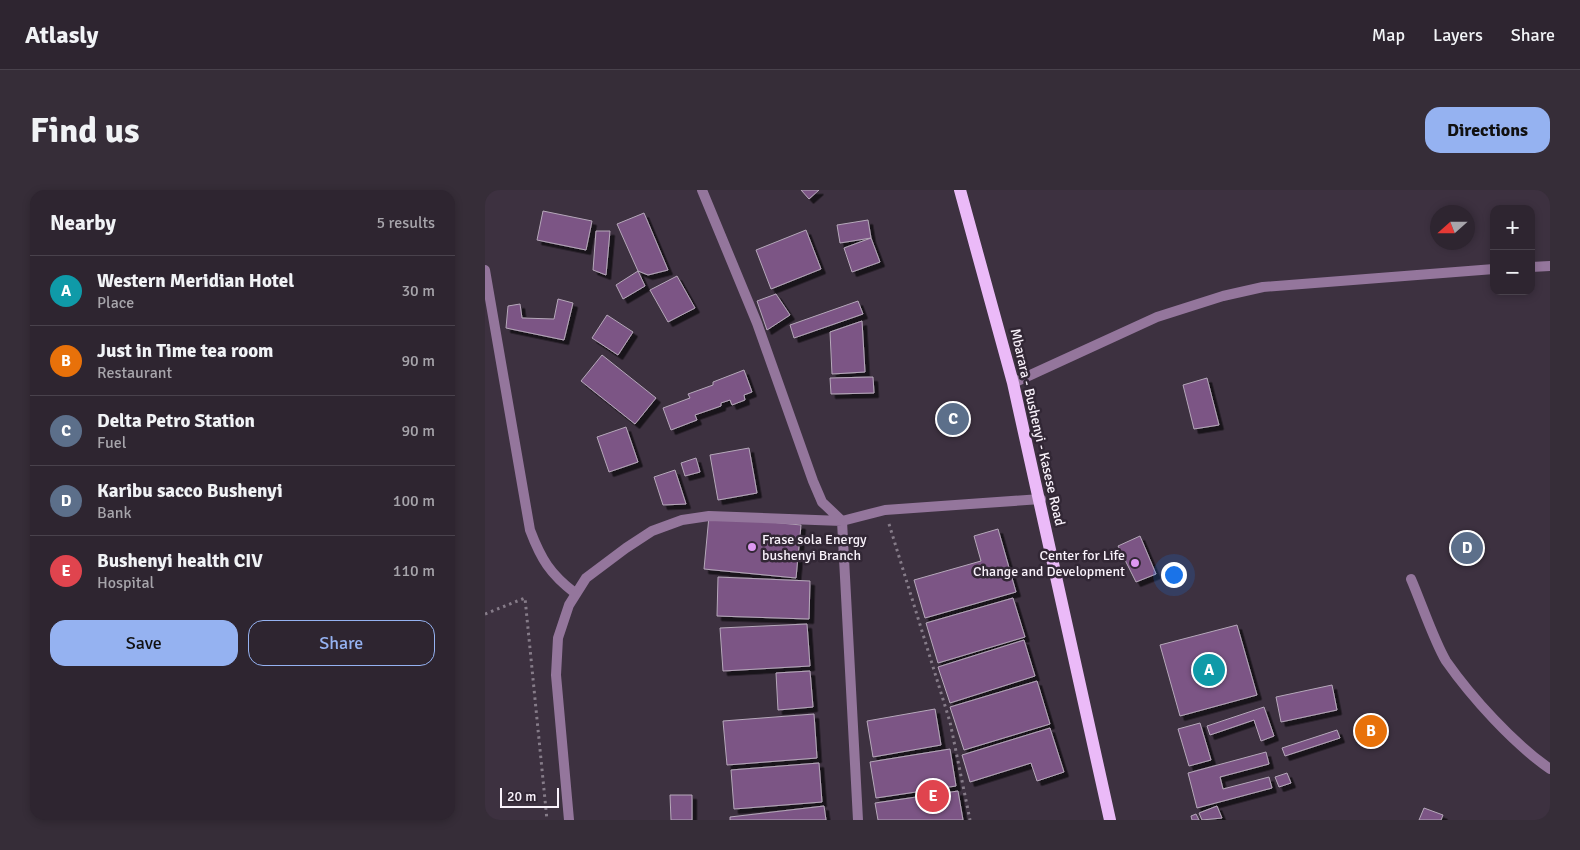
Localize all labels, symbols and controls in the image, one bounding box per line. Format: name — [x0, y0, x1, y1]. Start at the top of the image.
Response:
text: Atlasly — [25, 20, 98, 50]
text: Map — [1372, 24, 1405, 46]
text: Layers — [1433, 24, 1483, 46]
text: Share — [1511, 24, 1555, 46]
button: Directions — [1425, 107, 1550, 153]
text: Find us — [30, 109, 140, 152]
north arrow — [1430, 205, 1475, 250]
map controls — [1490, 205, 1535, 295]
button: + — [1490, 205, 1535, 250]
text: Nearby — [50, 210, 116, 236]
text: 5 results — [376, 213, 435, 233]
button: − — [1490, 250, 1535, 295]
text: Western Meridian Hotel — [97, 269, 294, 293]
text: A — [61, 281, 71, 301]
text: 30 m — [401, 281, 435, 301]
text: Place — [97, 293, 134, 313]
street label: Mbarara - Bushenyi - Kasese Road — [1007, 327, 1068, 527]
text: Just in Time tea room — [97, 339, 273, 363]
text: B — [61, 351, 71, 371]
text: 90 m — [401, 351, 435, 371]
text: Restaurant — [97, 363, 172, 383]
pin: C — [937, 400, 969, 438]
text: Delta Petro Station — [97, 409, 255, 433]
text: C — [61, 421, 71, 441]
text: 90 m — [401, 421, 435, 441]
text: Fuel — [97, 433, 126, 453]
text: Karibu sacco Bushenyi — [97, 479, 283, 503]
text: D — [61, 491, 71, 511]
text: 100 m — [393, 491, 435, 511]
text: Bank — [97, 503, 132, 523]
pin: D — [1451, 529, 1483, 567]
place label: Frase sola Energy bushenyi Branch — [762, 531, 867, 564]
marker: Frase sola Energy bushenyi Branch — [746, 541, 758, 553]
place label: Center for Life Change and Development — [973, 547, 1125, 580]
text: Bushenyi health CIV — [97, 549, 263, 573]
marker: Center for Life Change and Development — [1129, 557, 1141, 569]
text: E — [61, 561, 71, 581]
text: 110 m — [393, 561, 435, 581]
your location — [1161, 562, 1187, 588]
text: Hospital — [97, 573, 154, 593]
button: Save — [50, 620, 238, 666]
button: Share — [248, 620, 435, 666]
pin: A — [1193, 651, 1225, 689]
pin: B — [1355, 712, 1387, 750]
pin: E — [917, 777, 949, 815]
scale bar — [500, 785, 559, 808]
text: 20 m — [507, 788, 536, 805]

